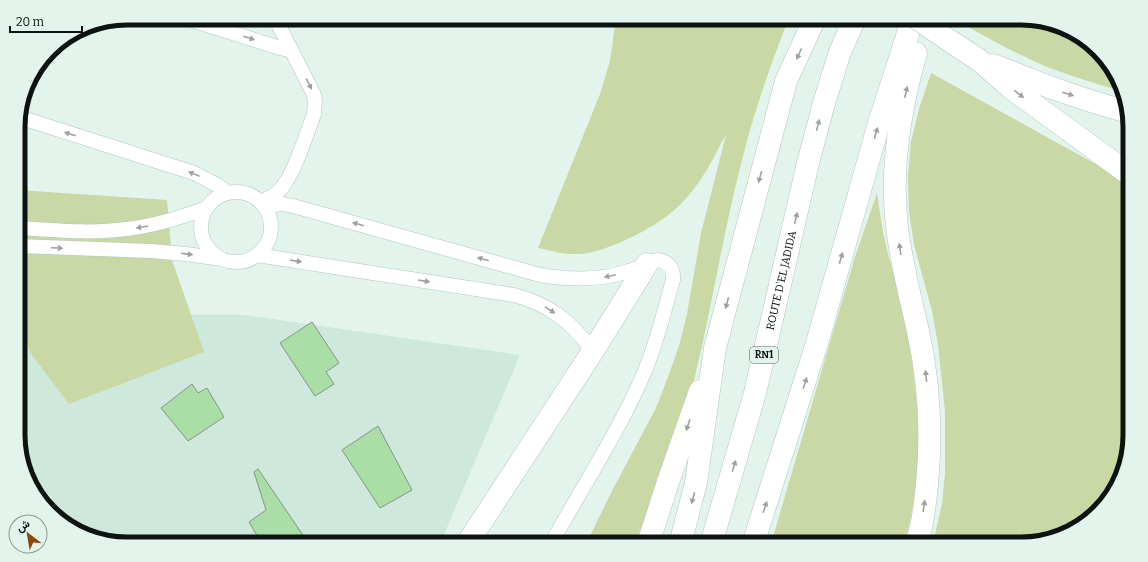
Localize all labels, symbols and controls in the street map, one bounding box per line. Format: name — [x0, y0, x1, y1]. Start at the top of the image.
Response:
scale bar — [10, 8, 82, 34]
text: 20 m — [16, 15, 45, 29]
one-way arrow — [243, 35, 255, 41]
one-way arrow — [796, 48, 802, 59]
one-way arrow — [306, 79, 312, 90]
one-way arrow — [904, 86, 910, 98]
one-way arrow — [1014, 90, 1025, 98]
one-way arrow — [1062, 91, 1074, 97]
one-way arrow — [815, 119, 821, 131]
one-way arrow — [873, 127, 879, 139]
one-way arrow — [64, 130, 76, 136]
one-way arrow — [188, 171, 199, 177]
one-way arrow — [757, 171, 763, 184]
one-way arrow — [793, 212, 799, 224]
one-way arrow — [352, 221, 364, 227]
one-way arrow — [136, 224, 148, 230]
street label: ROUTE D'EL JADIDA — [763, 229, 799, 331]
one-way arrow — [897, 243, 903, 255]
one-way arrow — [51, 244, 63, 251]
one-way arrow — [181, 251, 193, 258]
one-way arrow — [838, 252, 844, 264]
one-way arrow — [477, 256, 489, 262]
one-way arrow — [290, 258, 302, 264]
one-way arrow — [604, 273, 616, 279]
one-way arrow — [418, 278, 430, 284]
one-way arrow — [724, 297, 730, 309]
one-way arrow — [544, 306, 556, 313]
road number: RN1 — [750, 347, 778, 363]
one-way arrow — [922, 370, 929, 382]
one-way arrow — [802, 377, 808, 389]
one-way arrow — [684, 419, 690, 431]
one-way arrow — [731, 460, 737, 472]
one-way arrow — [689, 491, 695, 504]
one-way arrow — [762, 500, 768, 512]
one-way arrow — [921, 500, 927, 512]
north arrow — [8, 514, 48, 554]
text: ش — [14, 517, 32, 535]

